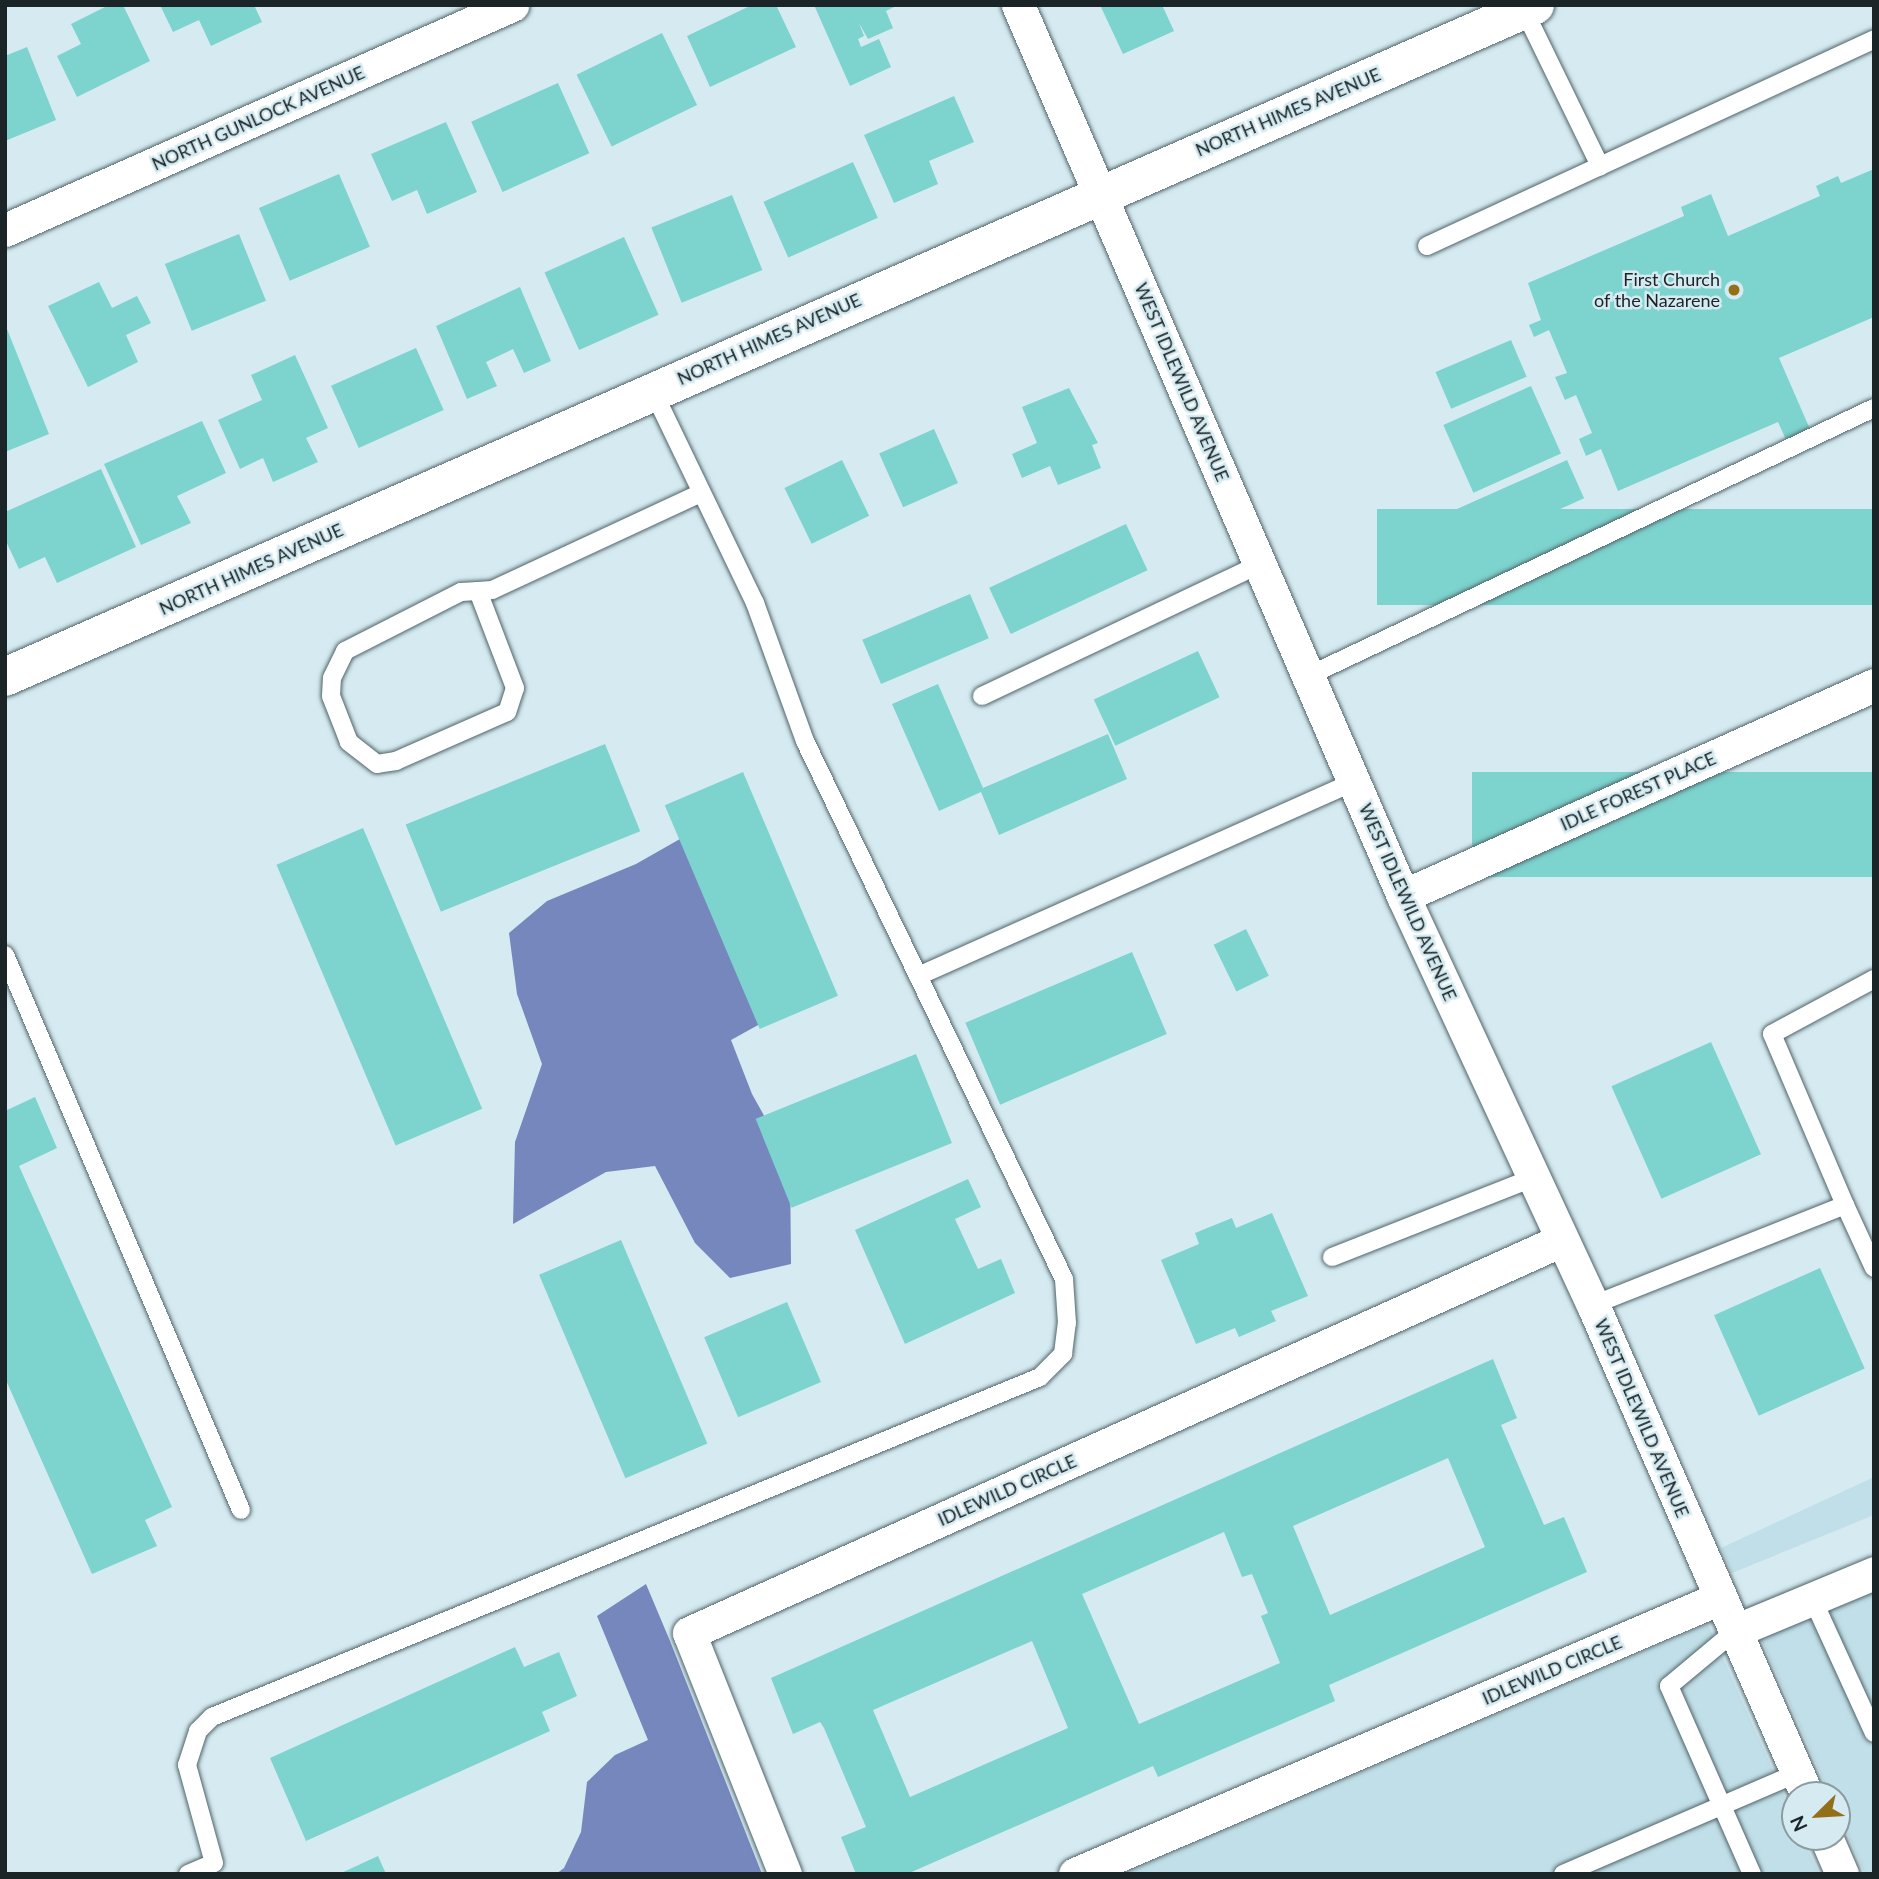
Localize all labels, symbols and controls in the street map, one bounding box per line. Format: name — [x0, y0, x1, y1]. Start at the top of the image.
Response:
street label: NORTH GUNLOCK AVENUE — [148, 61, 368, 175]
street label: NORTH HIMES AVENUE — [1192, 63, 1384, 161]
place label: First Church of the Nazarene — [1594, 269, 1720, 312]
street label: WEST IDLEWILD AVENUE — [1130, 279, 1234, 485]
marker: First Church of the Nazarene — [1726, 282, 1742, 298]
street label: NORTH HIMES AVENUE — [674, 289, 864, 389]
street label: NORTH HIMES AVENUE — [156, 519, 346, 619]
street label: IDLE FOREST PLACE — [1557, 747, 1719, 835]
street label: WEST IDLEWILD AVENUE — [1354, 799, 1462, 1005]
street label: WEST IDLEWILD AVENUE — [1590, 1315, 1694, 1521]
street label: IDLEWILD CIRCLE — [934, 1450, 1080, 1530]
street label: IDLEWILD CIRCLE — [1479, 1631, 1625, 1709]
north arrow — [1781, 1781, 1851, 1851]
text: N — [1785, 1813, 1812, 1835]

